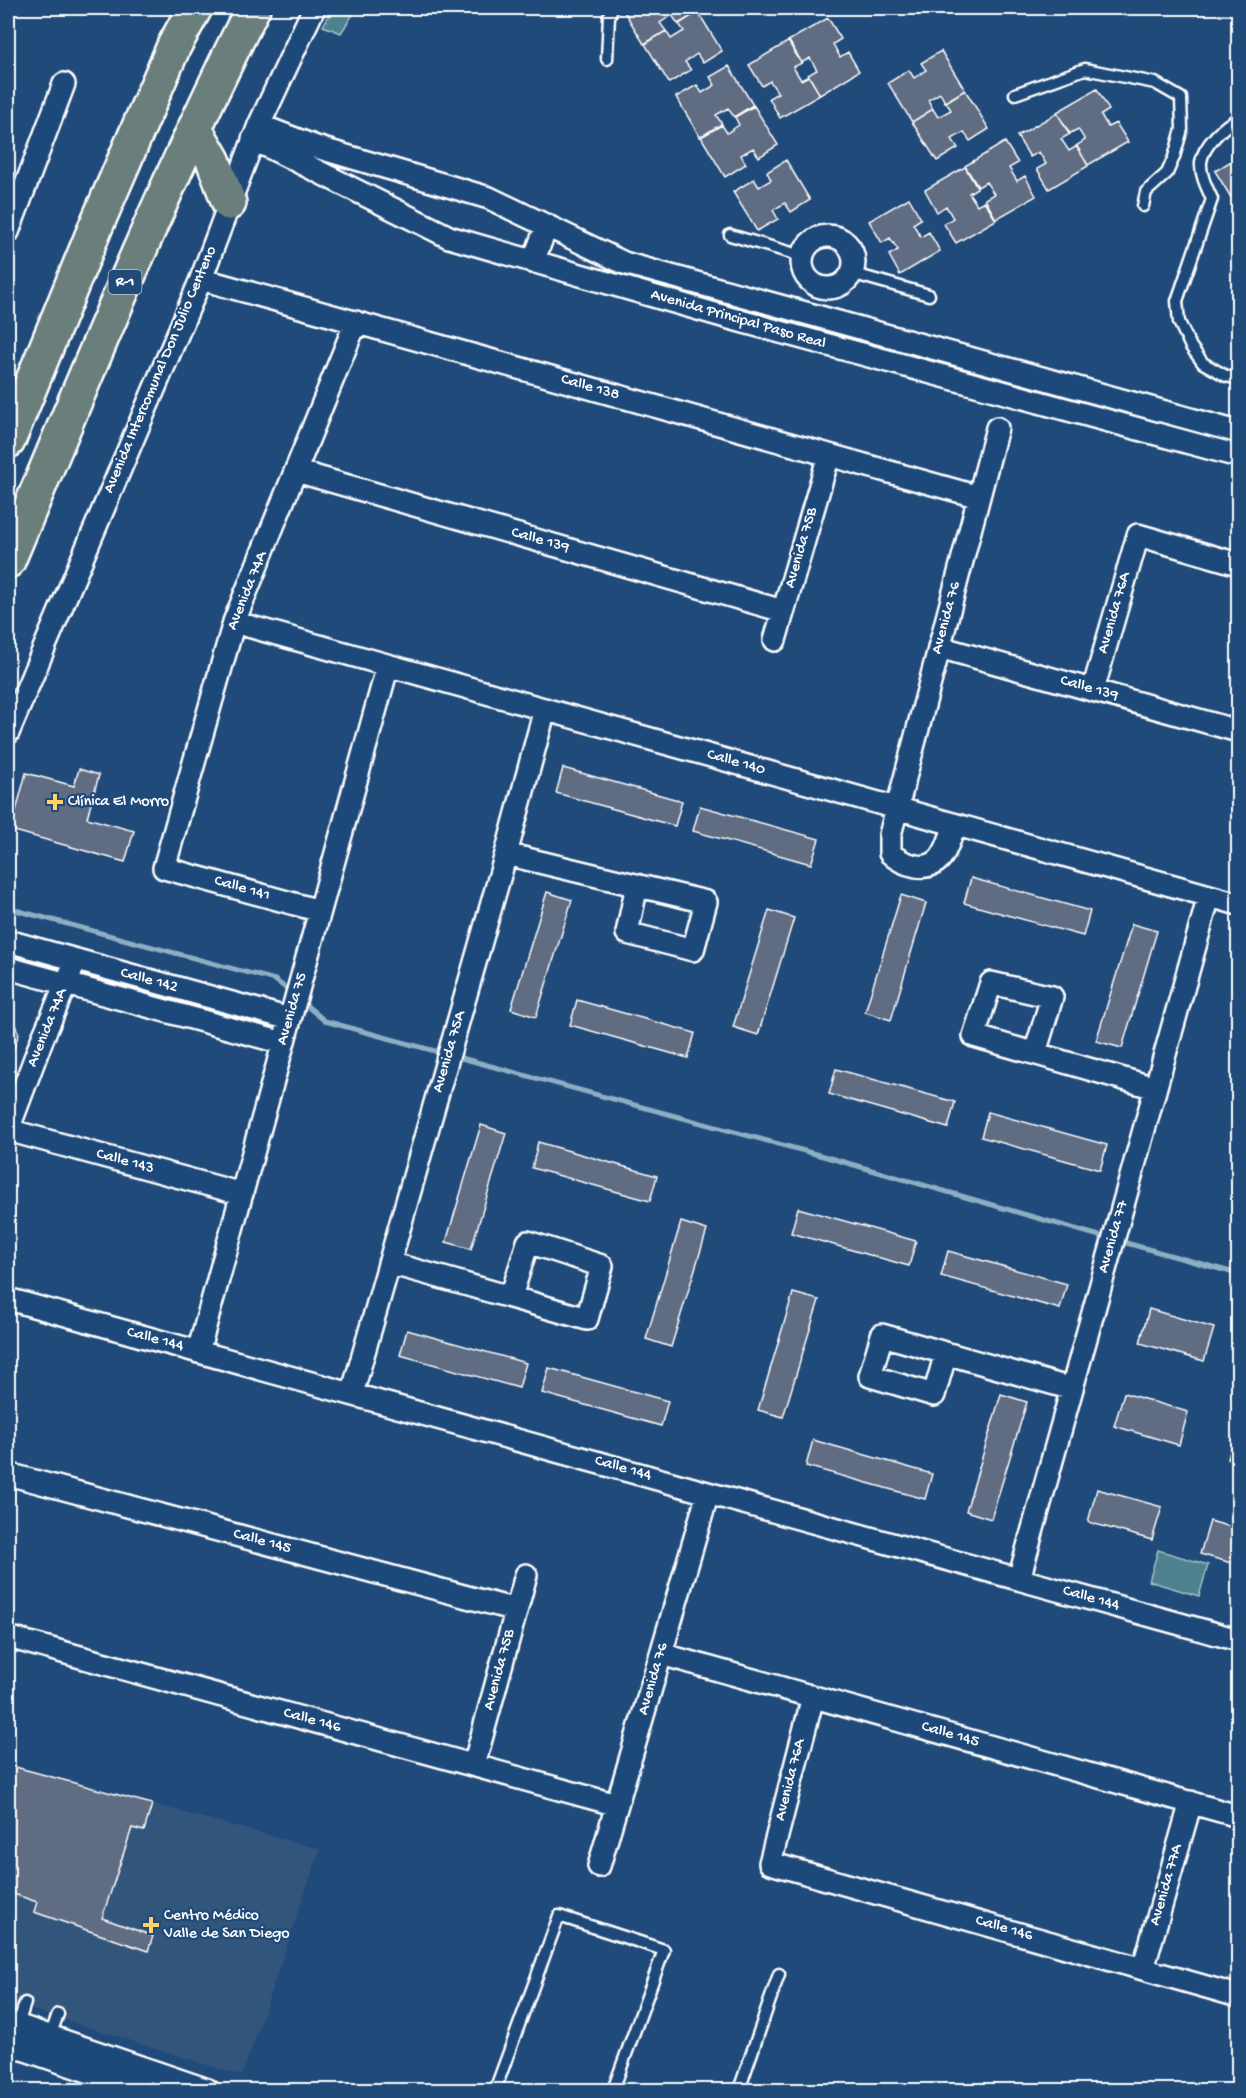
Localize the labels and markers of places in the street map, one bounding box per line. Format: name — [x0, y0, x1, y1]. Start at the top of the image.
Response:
marker: Clínica El Morro — [46, 793, 64, 811]
place label: Clínica El Morro — [68, 793, 169, 812]
place label: Centro Médico Valle de San Diego — [163, 1907, 290, 1944]
marker: Centro Médico Valle de San Diego — [142, 1916, 160, 1934]

